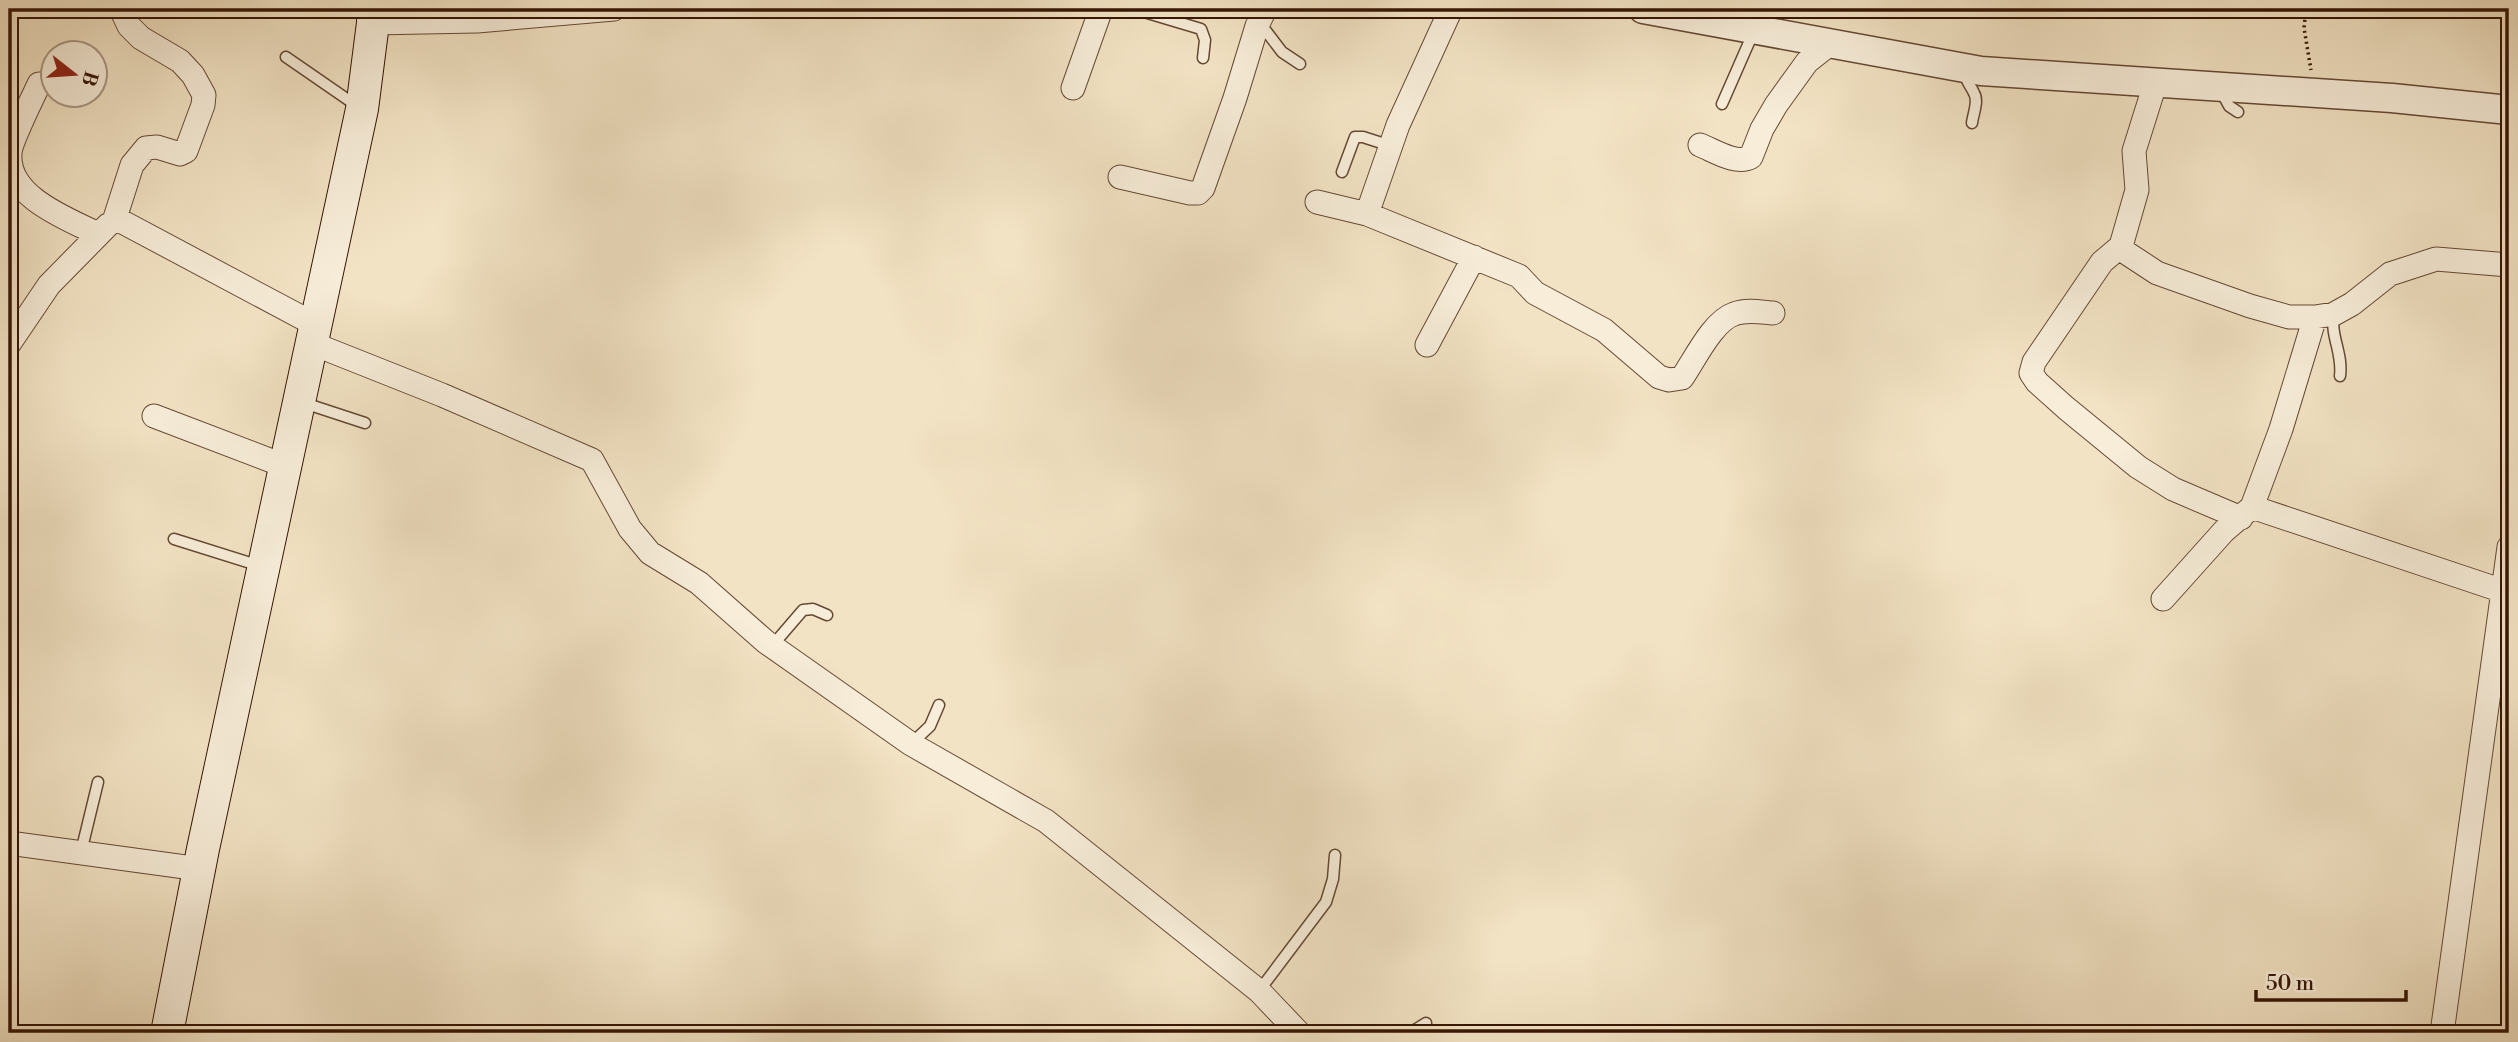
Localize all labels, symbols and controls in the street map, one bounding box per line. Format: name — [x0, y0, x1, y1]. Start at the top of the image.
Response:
north arrow — [38, 38, 108, 108]
text: B — [76, 68, 103, 89]
scale bar — [2256, 958, 2406, 1002]
text: 50 m — [2266, 971, 2314, 997]

